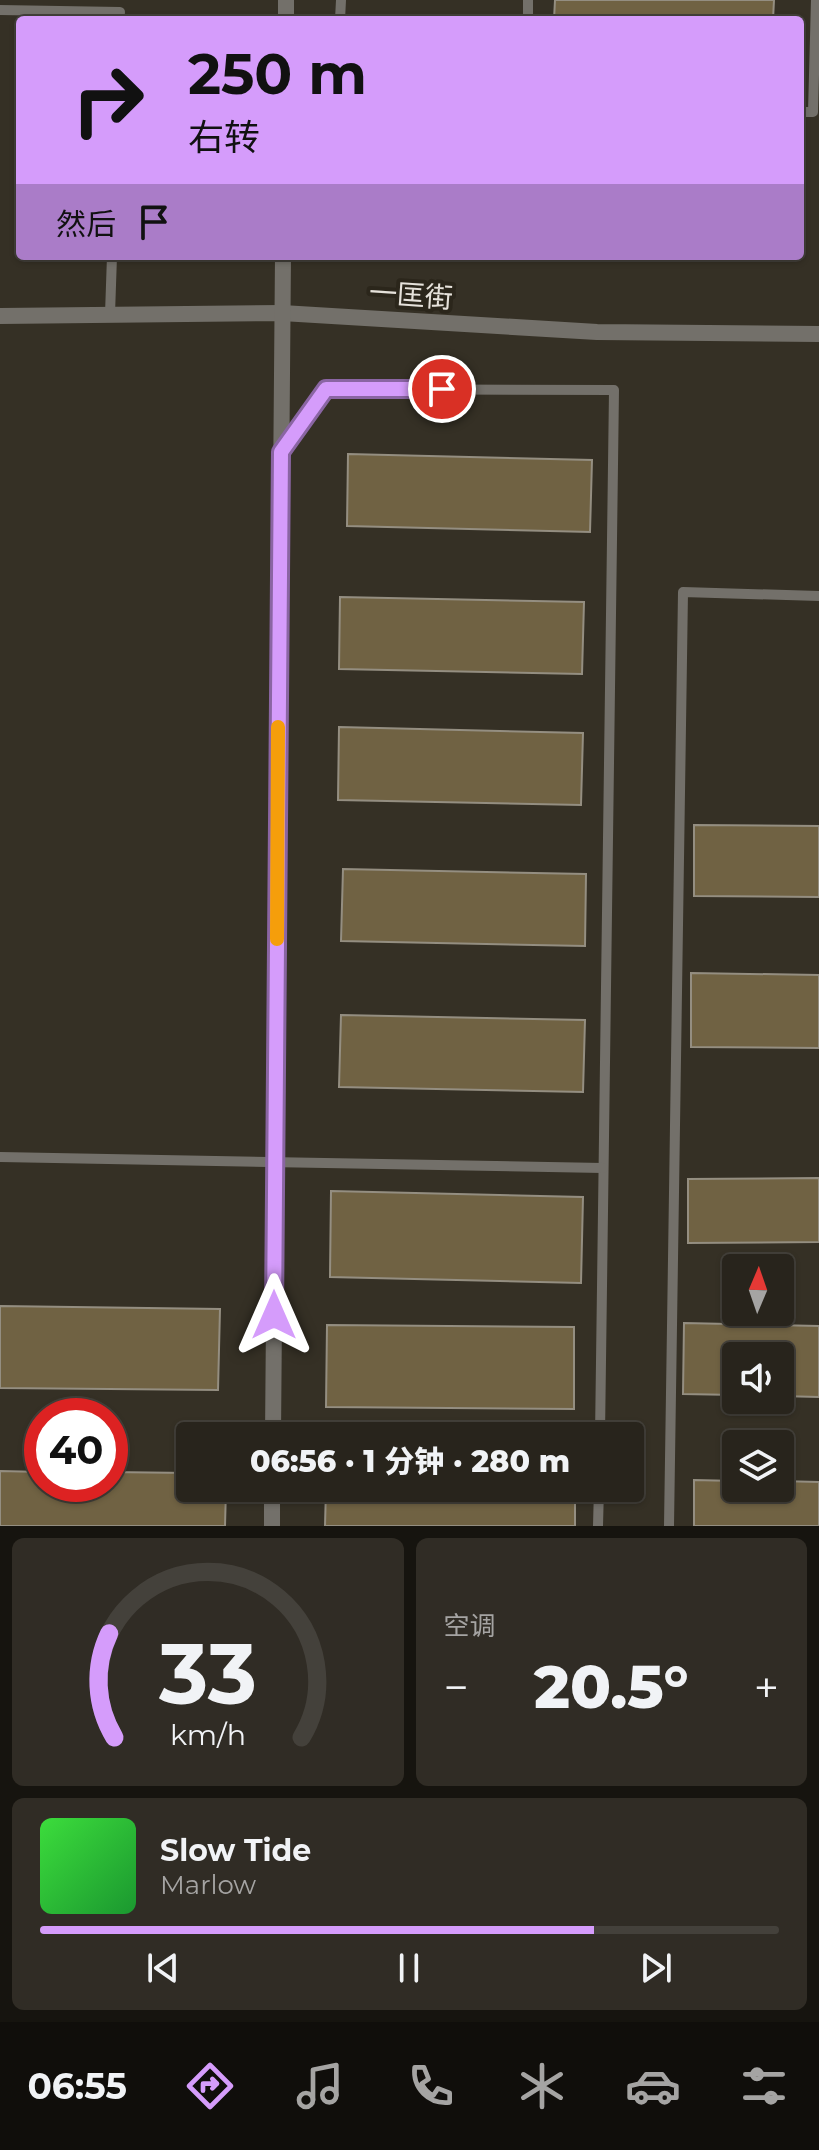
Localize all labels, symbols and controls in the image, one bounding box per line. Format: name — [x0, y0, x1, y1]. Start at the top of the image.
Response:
text: 250 m — [188, 40, 367, 108]
icon: right — [56, 48, 160, 152]
text: 右转 — [188, 115, 260, 159]
icon: arrive — [132, 200, 176, 244]
text: 然后 — [56, 206, 116, 243]
street label: 一匡街 — [368, 275, 454, 315]
pin — [408, 355, 476, 423]
icon: arrive — [420, 367, 464, 411]
north arrow — [722, 1254, 794, 1326]
map controls — [722, 1254, 794, 1502]
position arrow — [232, 1273, 316, 1357]
button: sound — [722, 1342, 794, 1414]
speed limit sign: 40 — [24, 1398, 128, 1502]
button: layers — [722, 1430, 794, 1502]
text: 06:56 · 1 分钟 · 280 m — [250, 1443, 570, 1480]
text: 空调 — [444, 1610, 496, 1642]
text: 33 — [158, 1623, 257, 1725]
text: 20.5° — [534, 1650, 688, 1723]
text: − — [444, 1660, 469, 1714]
text: + — [754, 1660, 779, 1714]
text: km/h — [170, 1717, 246, 1752]
text: Slow Tide — [160, 1832, 311, 1869]
text: Marlow — [160, 1869, 256, 1901]
icon: previous — [141, 1946, 185, 1990]
icon: pause — [387, 1946, 431, 1990]
icon: next — [634, 1946, 678, 1990]
icon: directions — [182, 2058, 238, 2114]
icon: music — [292, 2058, 348, 2114]
icon: phone — [403, 2058, 459, 2114]
icon: climate — [514, 2058, 570, 2114]
icon: car — [625, 2058, 681, 2114]
icon: filters — [736, 2058, 792, 2114]
text: 06:55 — [27, 2064, 127, 2108]

